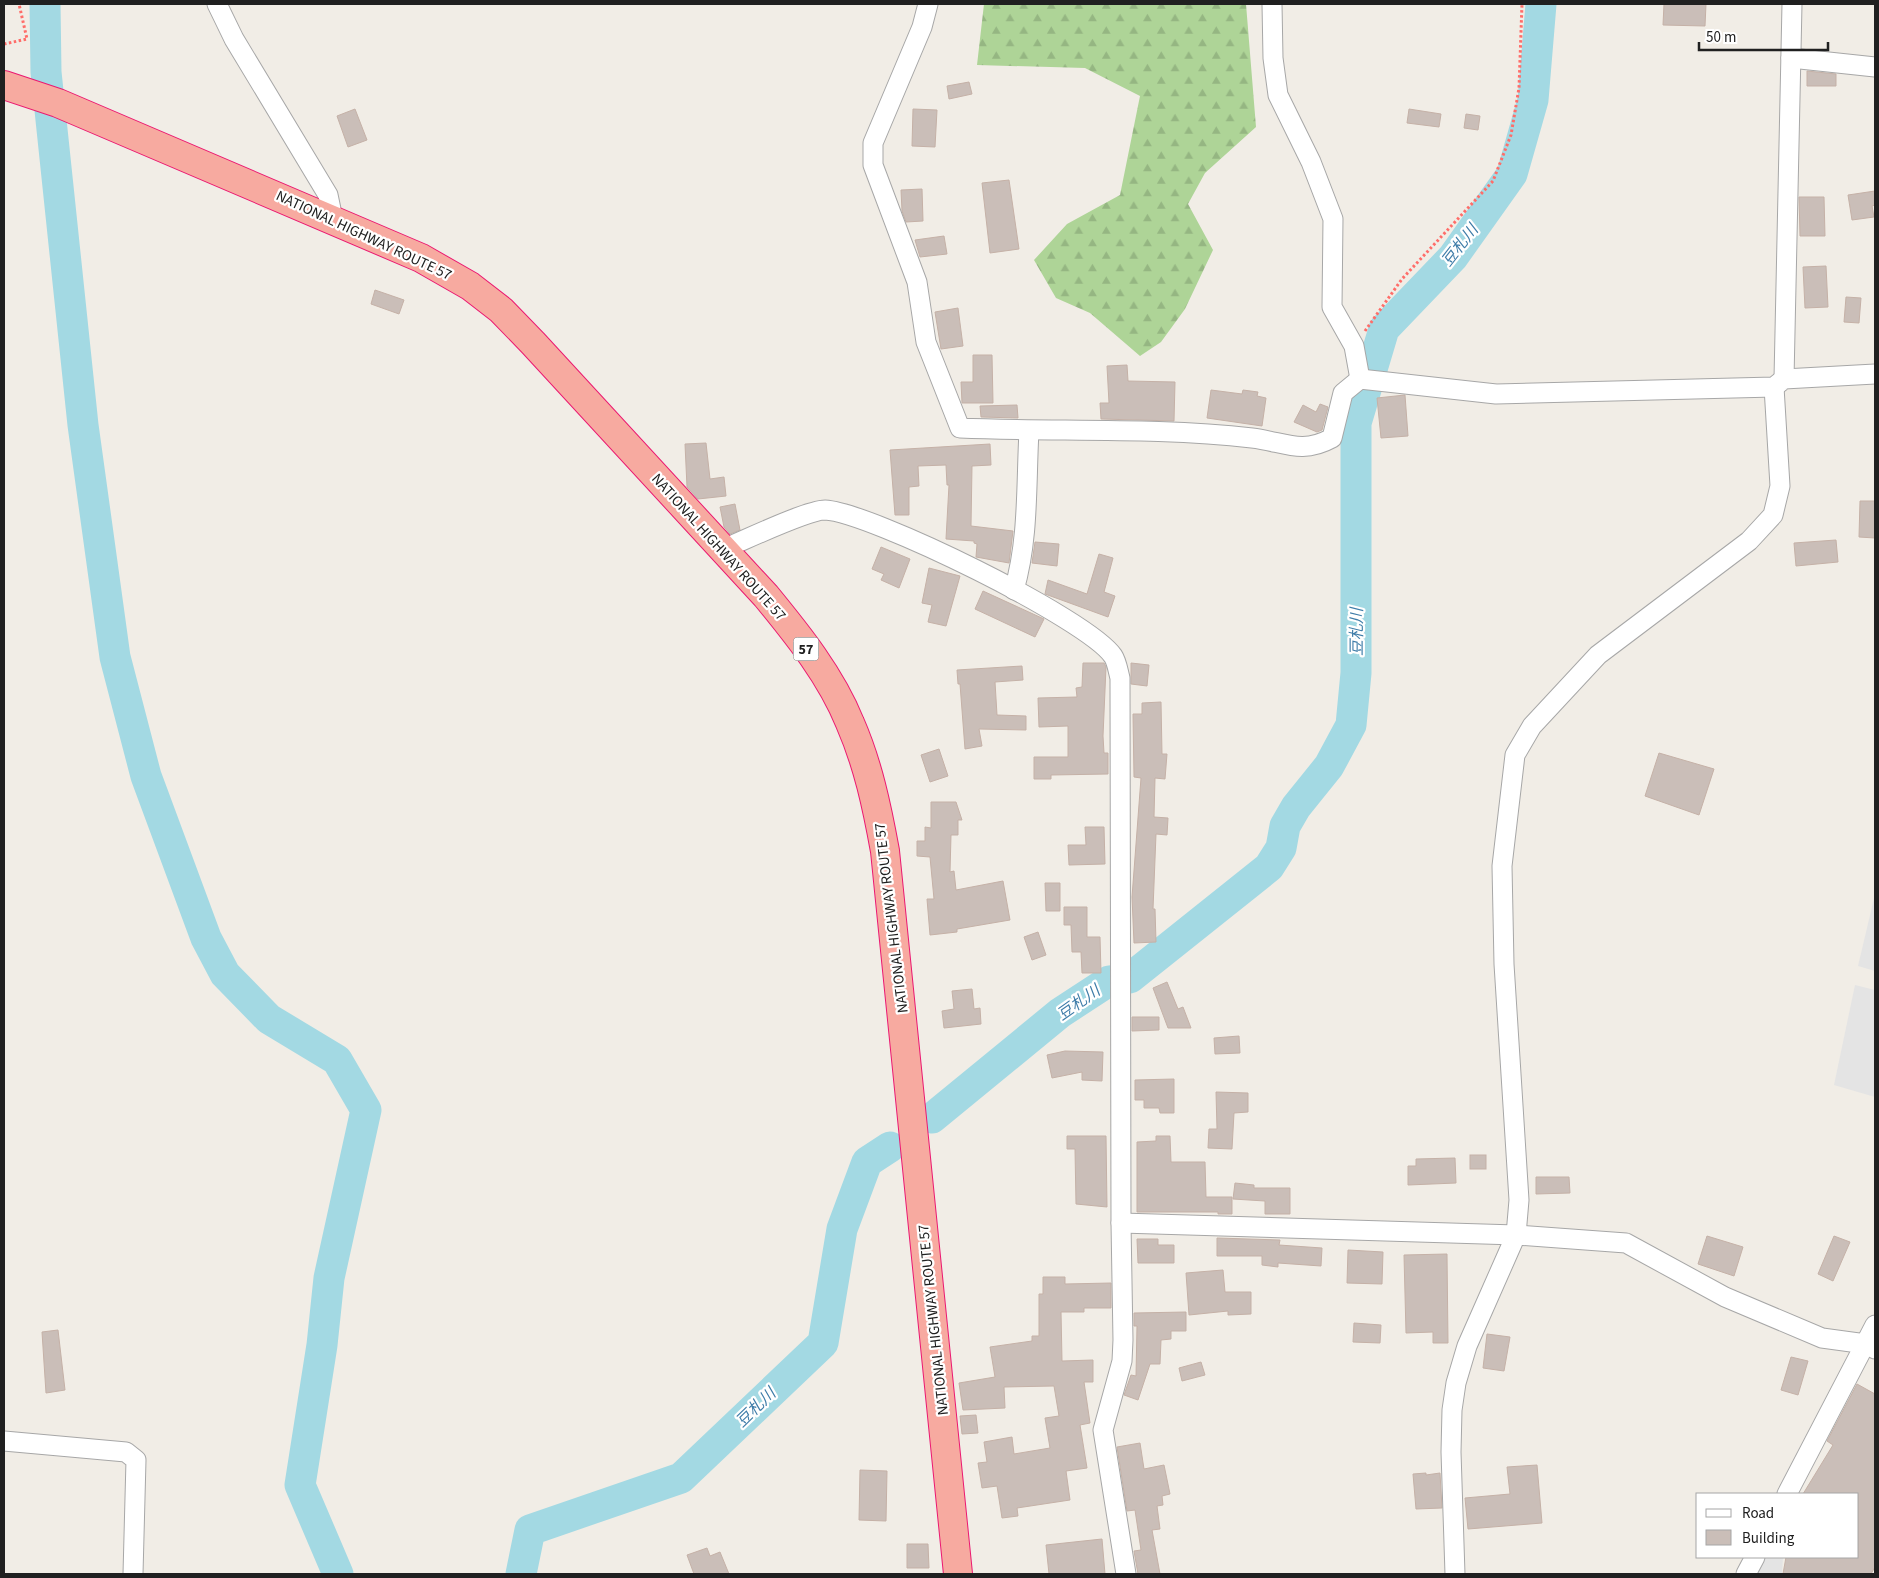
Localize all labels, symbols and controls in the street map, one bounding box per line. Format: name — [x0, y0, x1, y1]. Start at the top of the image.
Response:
scale bar — [1699, 20, 1828, 52]
text: 50 m — [1706, 27, 1736, 48]
street label: NATIONAL HIGHWAY ROUTE 57 — [272, 185, 455, 285]
water label: 豆札川 — [1436, 218, 1484, 271]
street label: NATIONAL HIGHWAY ROUTE 57 — [647, 469, 791, 626]
water label: 豆札川 — [1346, 606, 1368, 656]
road number: 57 — [794, 638, 818, 661]
street label: NATIONAL HIGHWAY ROUTE 57 — [869, 821, 914, 1014]
water label: 豆札川 — [1053, 979, 1106, 1026]
street label: NATIONAL HIGHWAY ROUTE 57 — [913, 1223, 954, 1416]
water label: 豆札川 — [731, 1382, 782, 1432]
legend — [1696, 1493, 1859, 1558]
text: Road — [1742, 1503, 1774, 1524]
text: Building — [1742, 1528, 1795, 1549]

